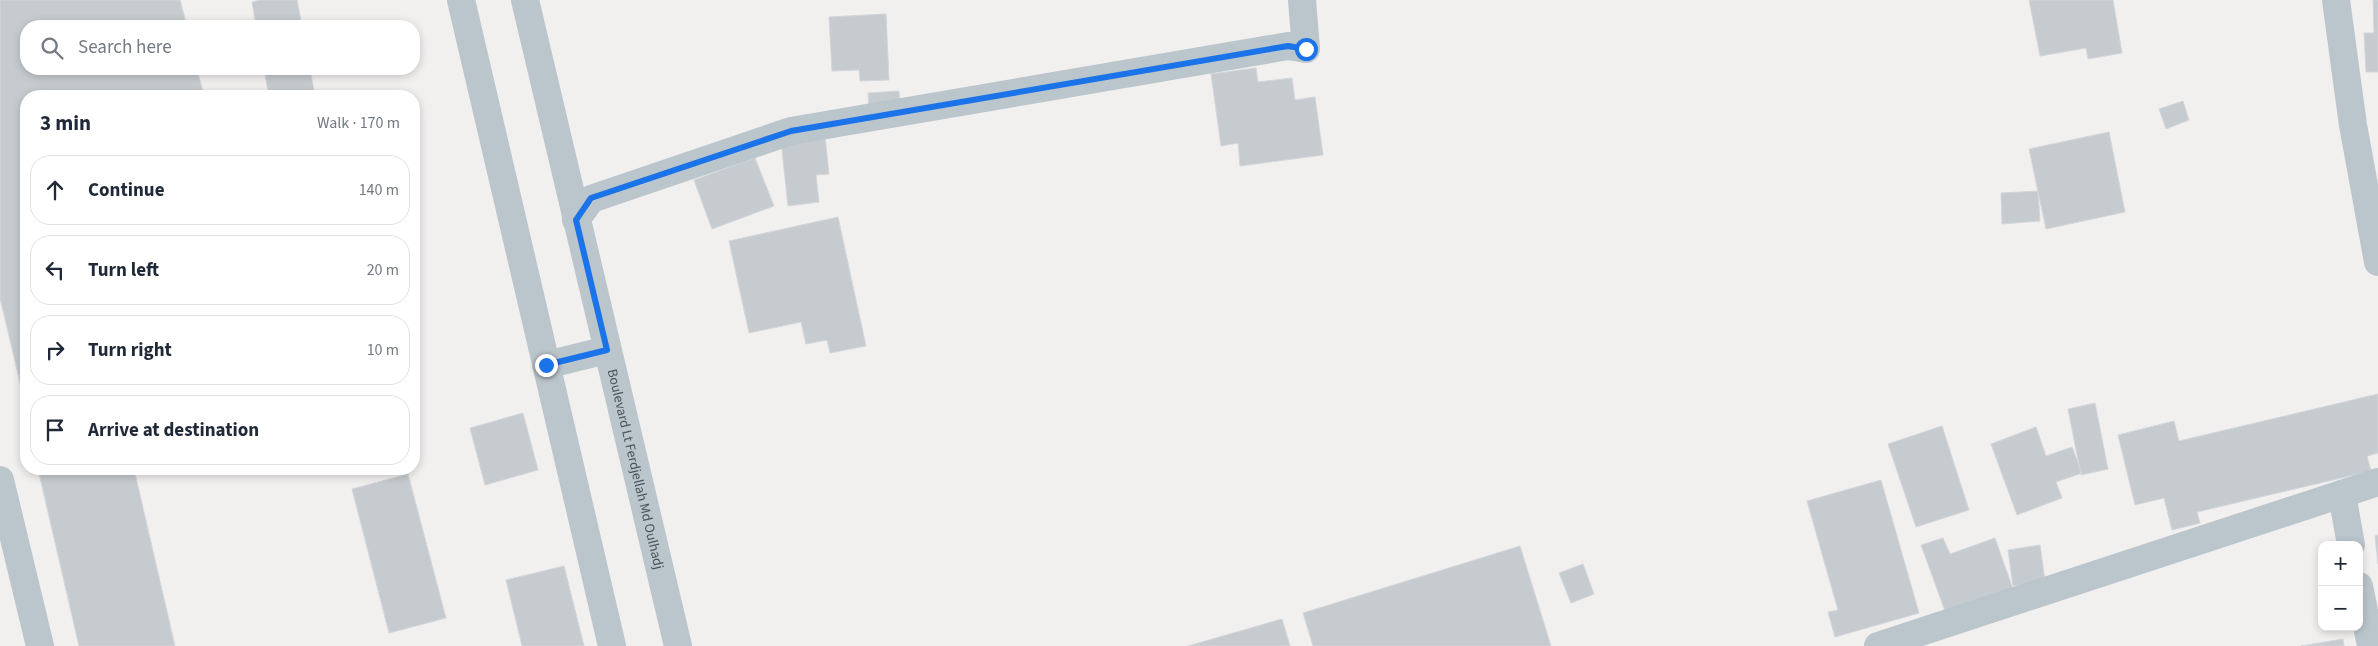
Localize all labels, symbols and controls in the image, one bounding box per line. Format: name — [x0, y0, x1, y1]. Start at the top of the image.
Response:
search box — [20, 20, 420, 75]
icon: search — [38, 34, 66, 62]
text: Search here — [78, 34, 172, 61]
route start — [1295, 38, 1318, 61]
text: 3 min — [40, 108, 91, 138]
text: Walk · 170 m — [317, 112, 400, 134]
icon: ahead — [41, 176, 69, 204]
text: Continue — [88, 177, 165, 204]
text: 140 m — [359, 179, 399, 201]
icon: left — [41, 256, 69, 284]
text: Turn left — [88, 257, 159, 284]
text: 20 m — [367, 259, 399, 281]
icon: right — [41, 336, 69, 364]
text: Turn right — [88, 337, 172, 364]
text: 10 m — [367, 339, 399, 361]
route end — [535, 354, 558, 377]
street label: Boulevard Lt Ferdjellah Md Oulhadj — [602, 367, 668, 571]
icon: arrive — [41, 416, 69, 444]
text: Arrive at destination — [88, 417, 259, 444]
map controls — [2318, 541, 2363, 631]
button: + — [2318, 541, 2363, 586]
button: − — [2318, 586, 2363, 631]

